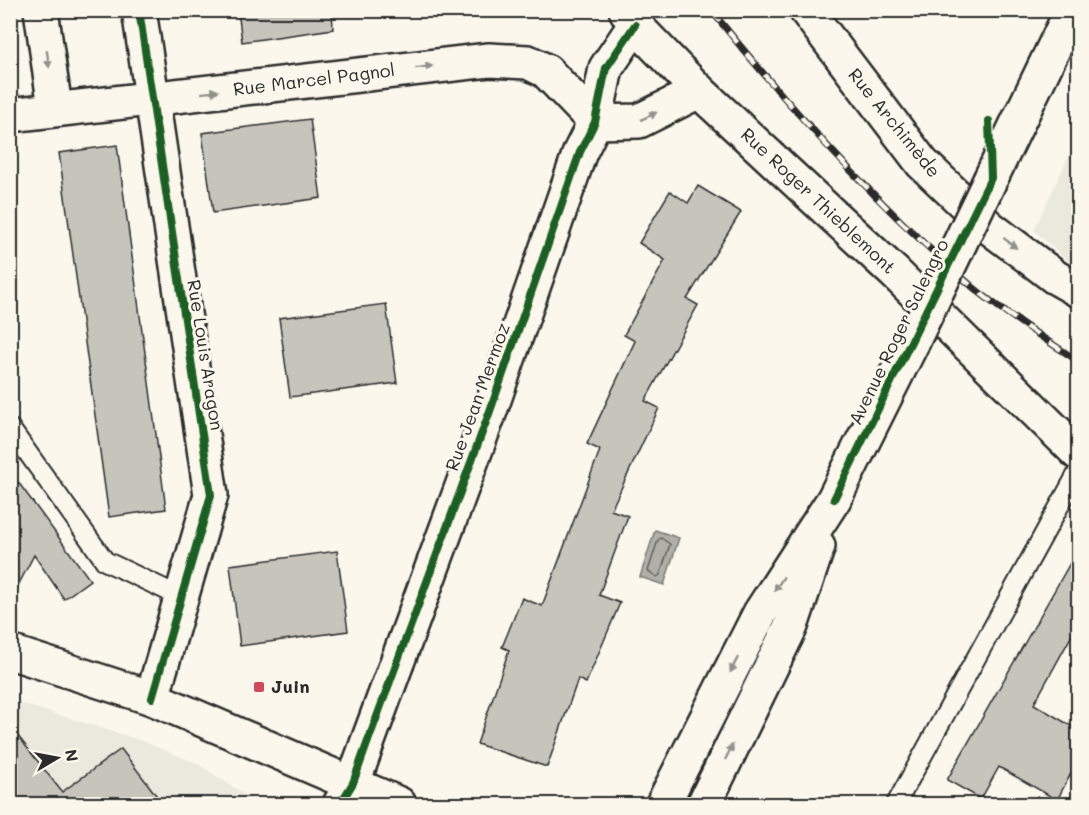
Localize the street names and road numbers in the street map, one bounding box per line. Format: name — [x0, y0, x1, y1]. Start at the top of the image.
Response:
street label: Rue Marcel Pagnol — [232, 57, 396, 101]
street label: Rue Archimède — [843, 63, 946, 182]
street label: Rue Roger Thieblemont — [736, 122, 901, 279]
street label: Avenue Roger Salengro — [843, 234, 954, 428]
street label: Rue Louis Aragon — [182, 278, 230, 432]
street label: Rue Jean Mermoz — [439, 319, 515, 474]

